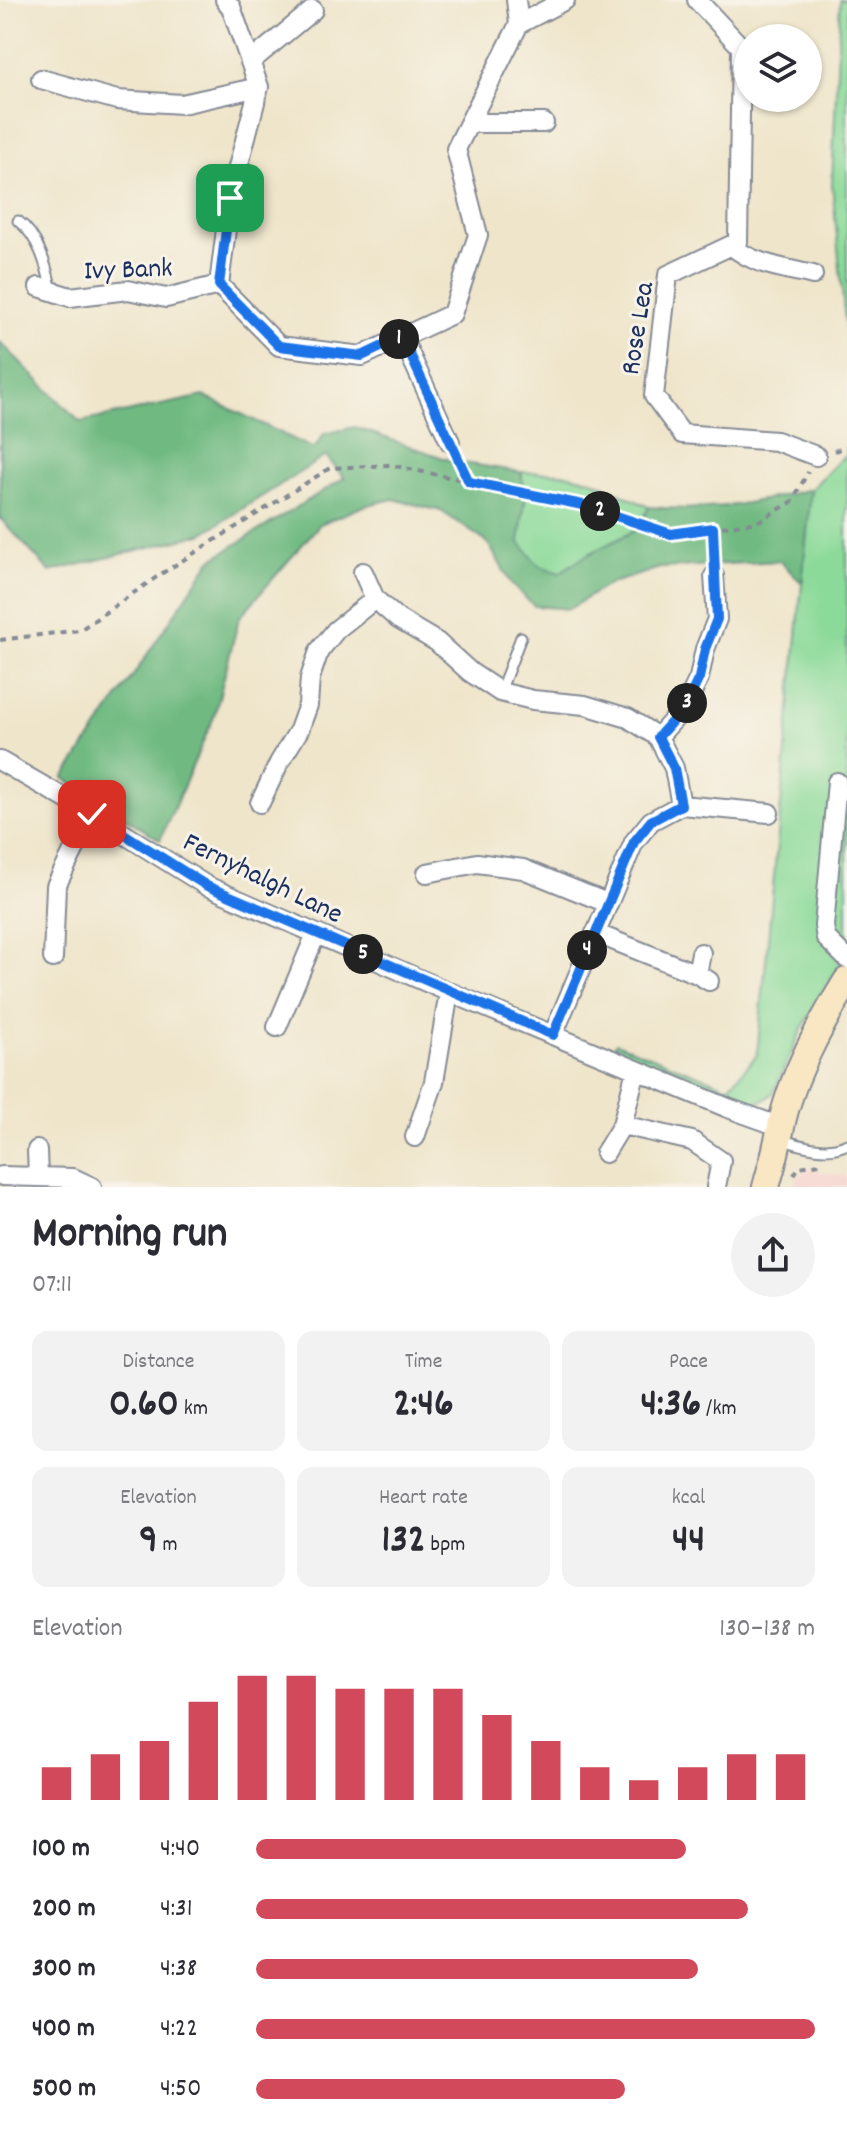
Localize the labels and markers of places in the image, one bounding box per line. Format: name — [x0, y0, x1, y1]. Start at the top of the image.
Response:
pin — [196, 164, 264, 232]
pin: 1 — [379, 319, 419, 359]
pin: 2 — [580, 491, 620, 531]
pin: 3 — [667, 683, 707, 723]
pin — [58, 780, 126, 848]
pin: 4 — [567, 930, 607, 970]
pin: 5 — [343, 934, 383, 974]

